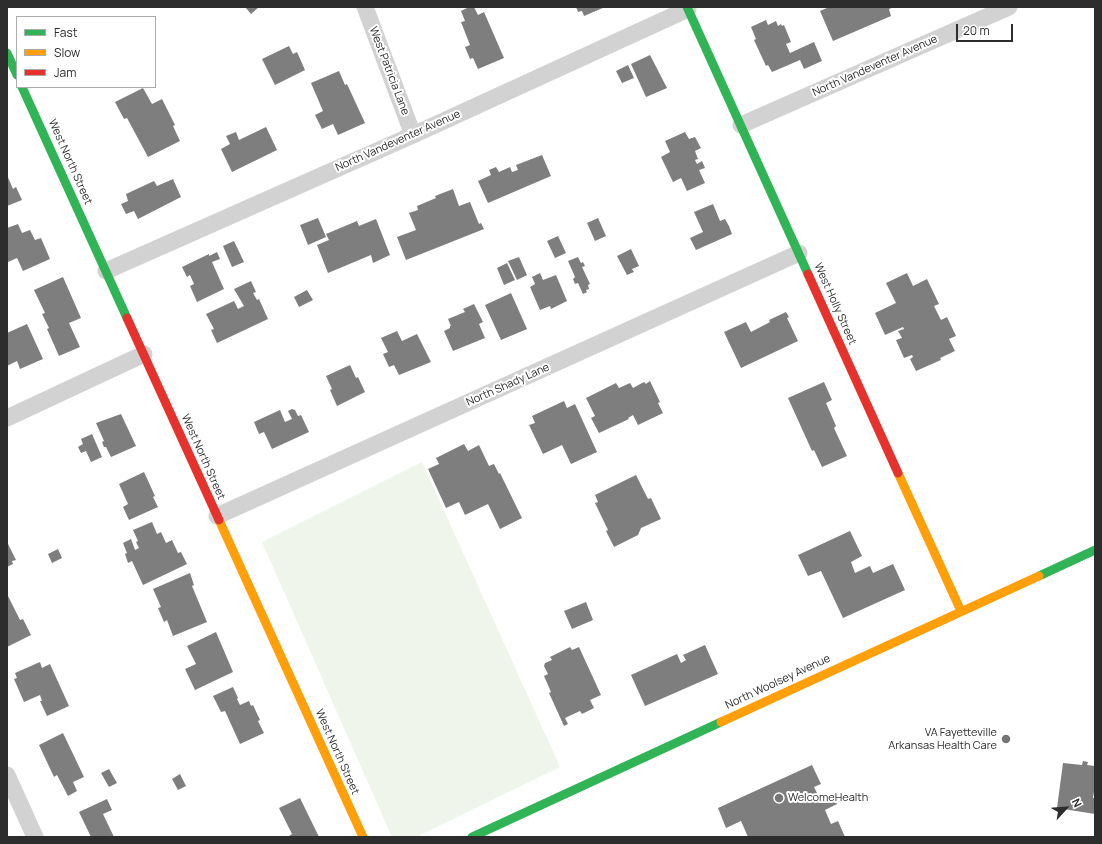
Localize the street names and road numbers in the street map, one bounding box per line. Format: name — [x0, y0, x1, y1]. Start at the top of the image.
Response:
street label: West Patricia Lane — [366, 25, 412, 117]
street label: North Vandeventer Avenue — [811, 32, 939, 100]
street label: North Vandeventer Avenue — [334, 107, 462, 175]
street label: West North Street — [45, 117, 95, 207]
street label: West Holly Street — [811, 261, 859, 347]
street label: North Shady Lane — [464, 361, 552, 409]
street label: West North Street — [178, 412, 228, 502]
street label: North Woolsey Avenue — [724, 652, 832, 712]
street label: West North Street — [312, 707, 362, 797]

